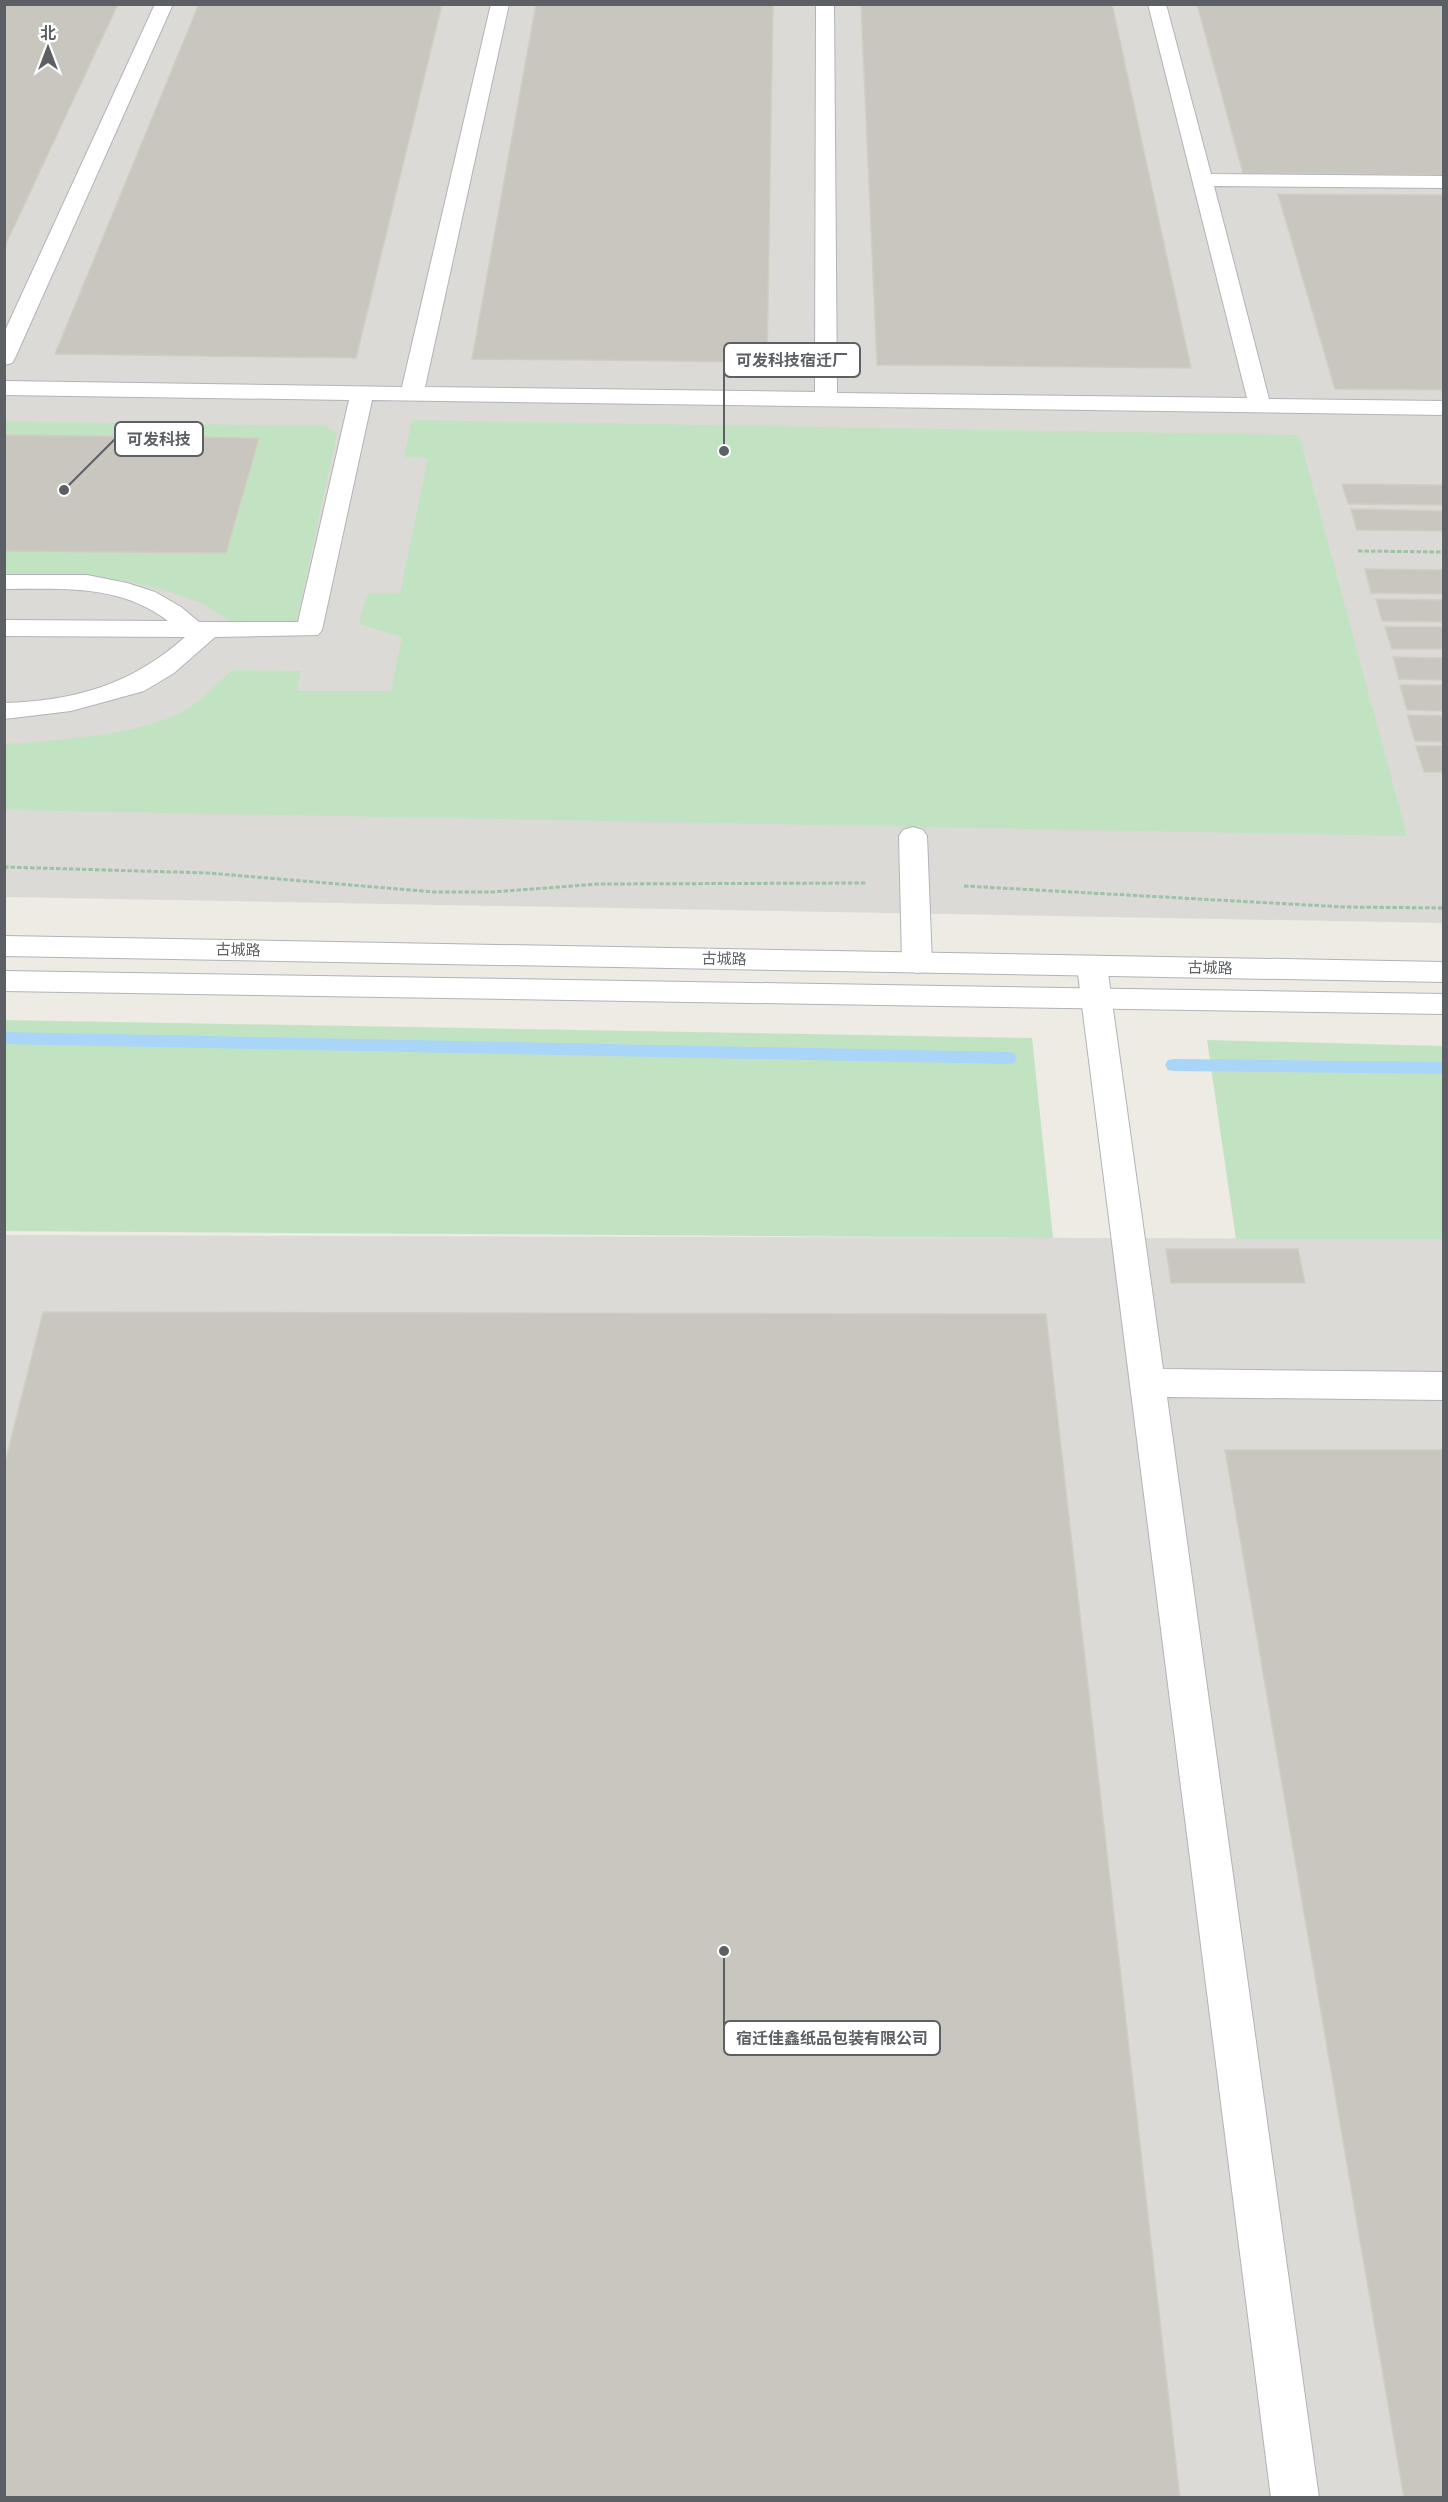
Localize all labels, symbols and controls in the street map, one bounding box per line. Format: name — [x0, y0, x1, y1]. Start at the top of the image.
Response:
north arrow — [18, 18, 78, 78]
text: 北 — [40, 24, 56, 43]
callout: 可发科技宿迁厂 — [724, 343, 860, 377]
text: 可发科技宿迁厂 — [736, 351, 848, 370]
callout: 可发科技 — [115, 422, 203, 456]
text: 可发科技 — [127, 430, 191, 449]
street label: 古城路 — [215, 941, 261, 959]
street label: 古城路 — [701, 950, 747, 968]
street label: 古城路 — [1187, 959, 1233, 977]
callout: 宿迁佳鑫纸品包装有限公司 — [724, 2021, 940, 2055]
text: 宿迁佳鑫纸品包装有限公司 — [736, 2029, 928, 2048]

